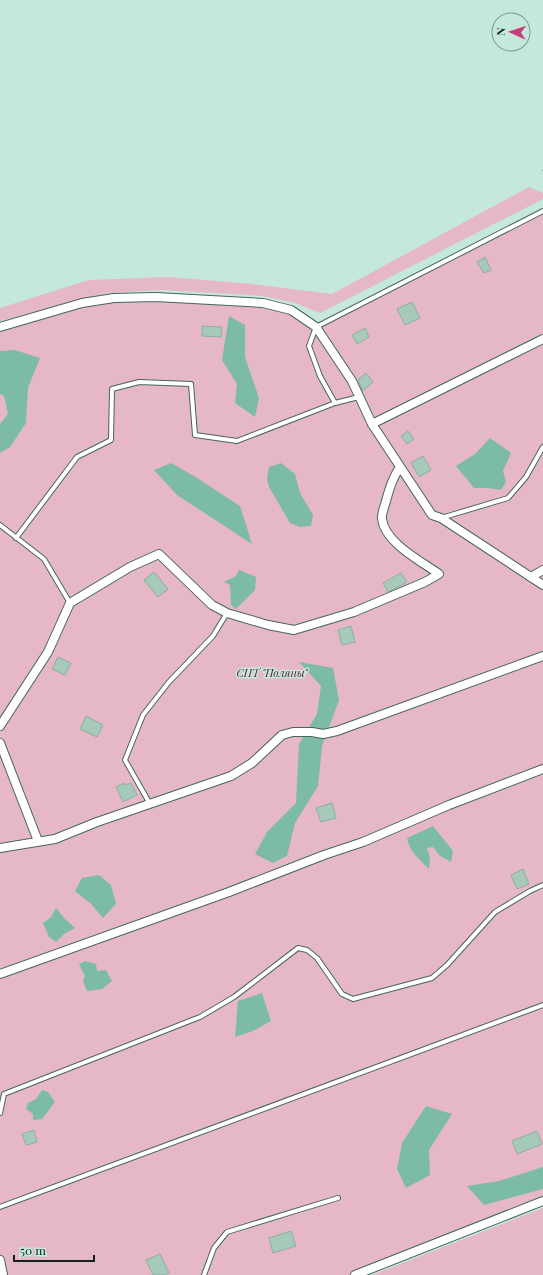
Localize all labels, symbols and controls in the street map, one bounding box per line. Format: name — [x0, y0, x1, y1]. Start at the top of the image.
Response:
north arrow — [491, 12, 531, 52]
text: N — [493, 27, 508, 36]
park label: СНТ "Поляны" — [236, 665, 308, 680]
scale bar — [14, 1237, 94, 1263]
text: 50 m — [20, 1242, 46, 1258]

